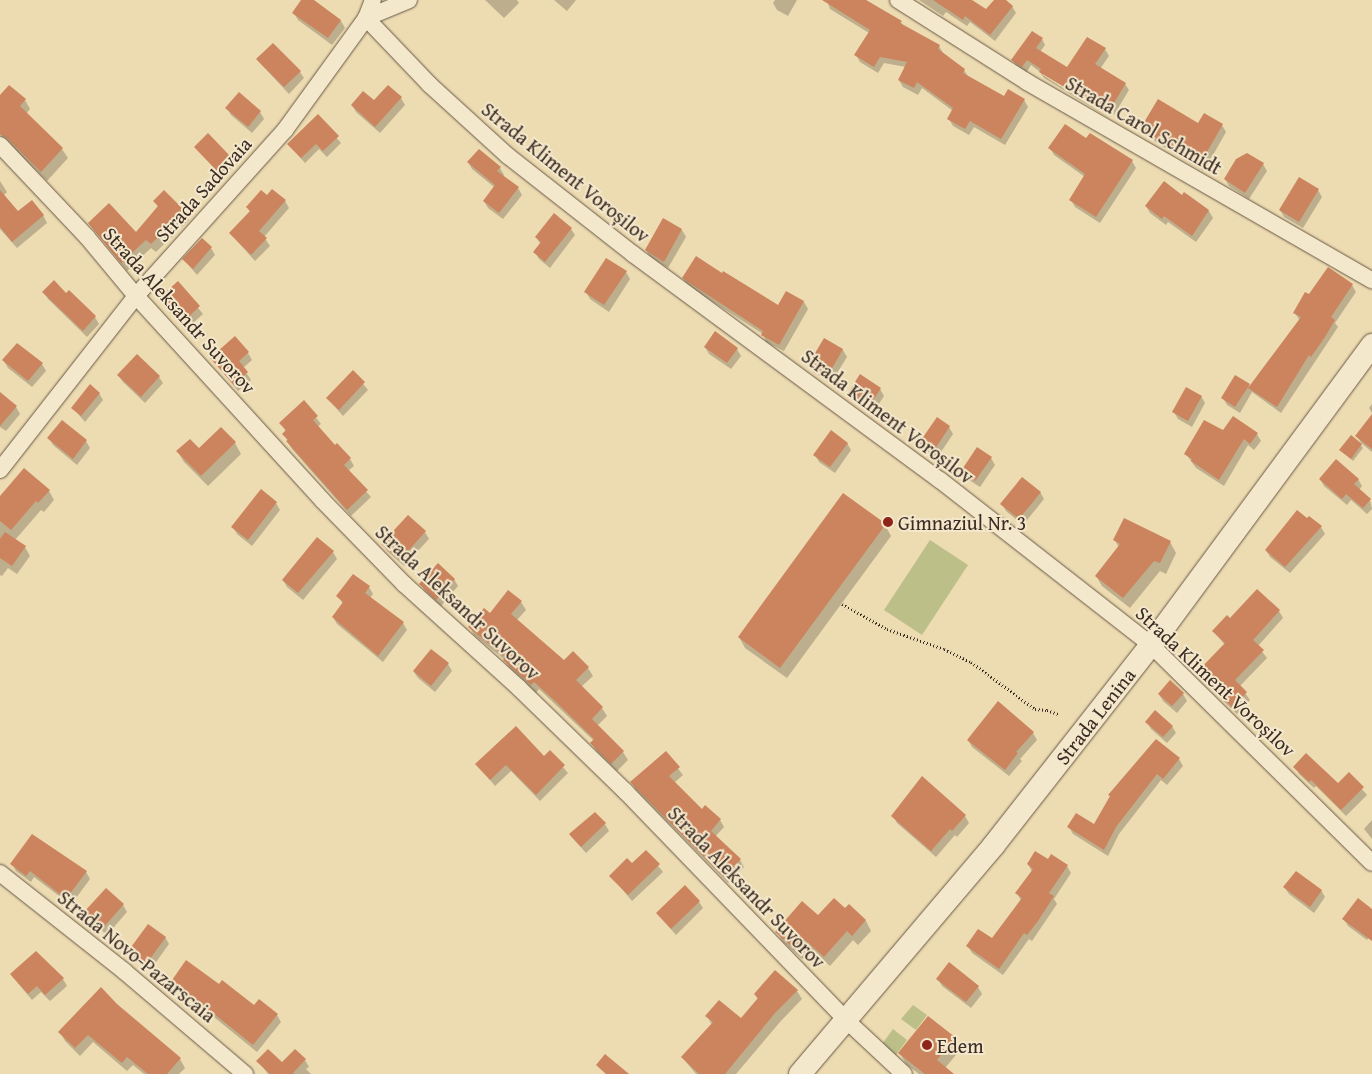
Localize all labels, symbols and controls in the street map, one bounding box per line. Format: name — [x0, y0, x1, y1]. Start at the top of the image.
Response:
street label: Strada Carol Schmidt — [1062, 70, 1226, 180]
street label: Strada Kliment Voroșilov — [477, 97, 655, 247]
street label: Strada Sadovaia — [150, 132, 256, 246]
street label: Strada Aleksandr Suvorov — [99, 222, 261, 398]
street label: Strada Kliment Voroșilov — [797, 343, 979, 489]
place label: Gimnaziul Nr. 3 — [898, 510, 1026, 534]
marker: Gimnaziul Nr. 3 — [882, 516, 894, 528]
street label: Strada Aleksandr Suvorov — [371, 520, 545, 684]
street label: Strada Kliment Voroșilov — [1131, 601, 1301, 761]
street label: Strada Lenina — [1050, 663, 1140, 769]
street label: Strada Aleksandr Suvorov — [663, 801, 831, 973]
street label: Strada Novo-Pazarscaia — [53, 885, 221, 1027]
place label: Edem — [937, 1033, 984, 1057]
marker: Edem — [921, 1039, 933, 1051]

